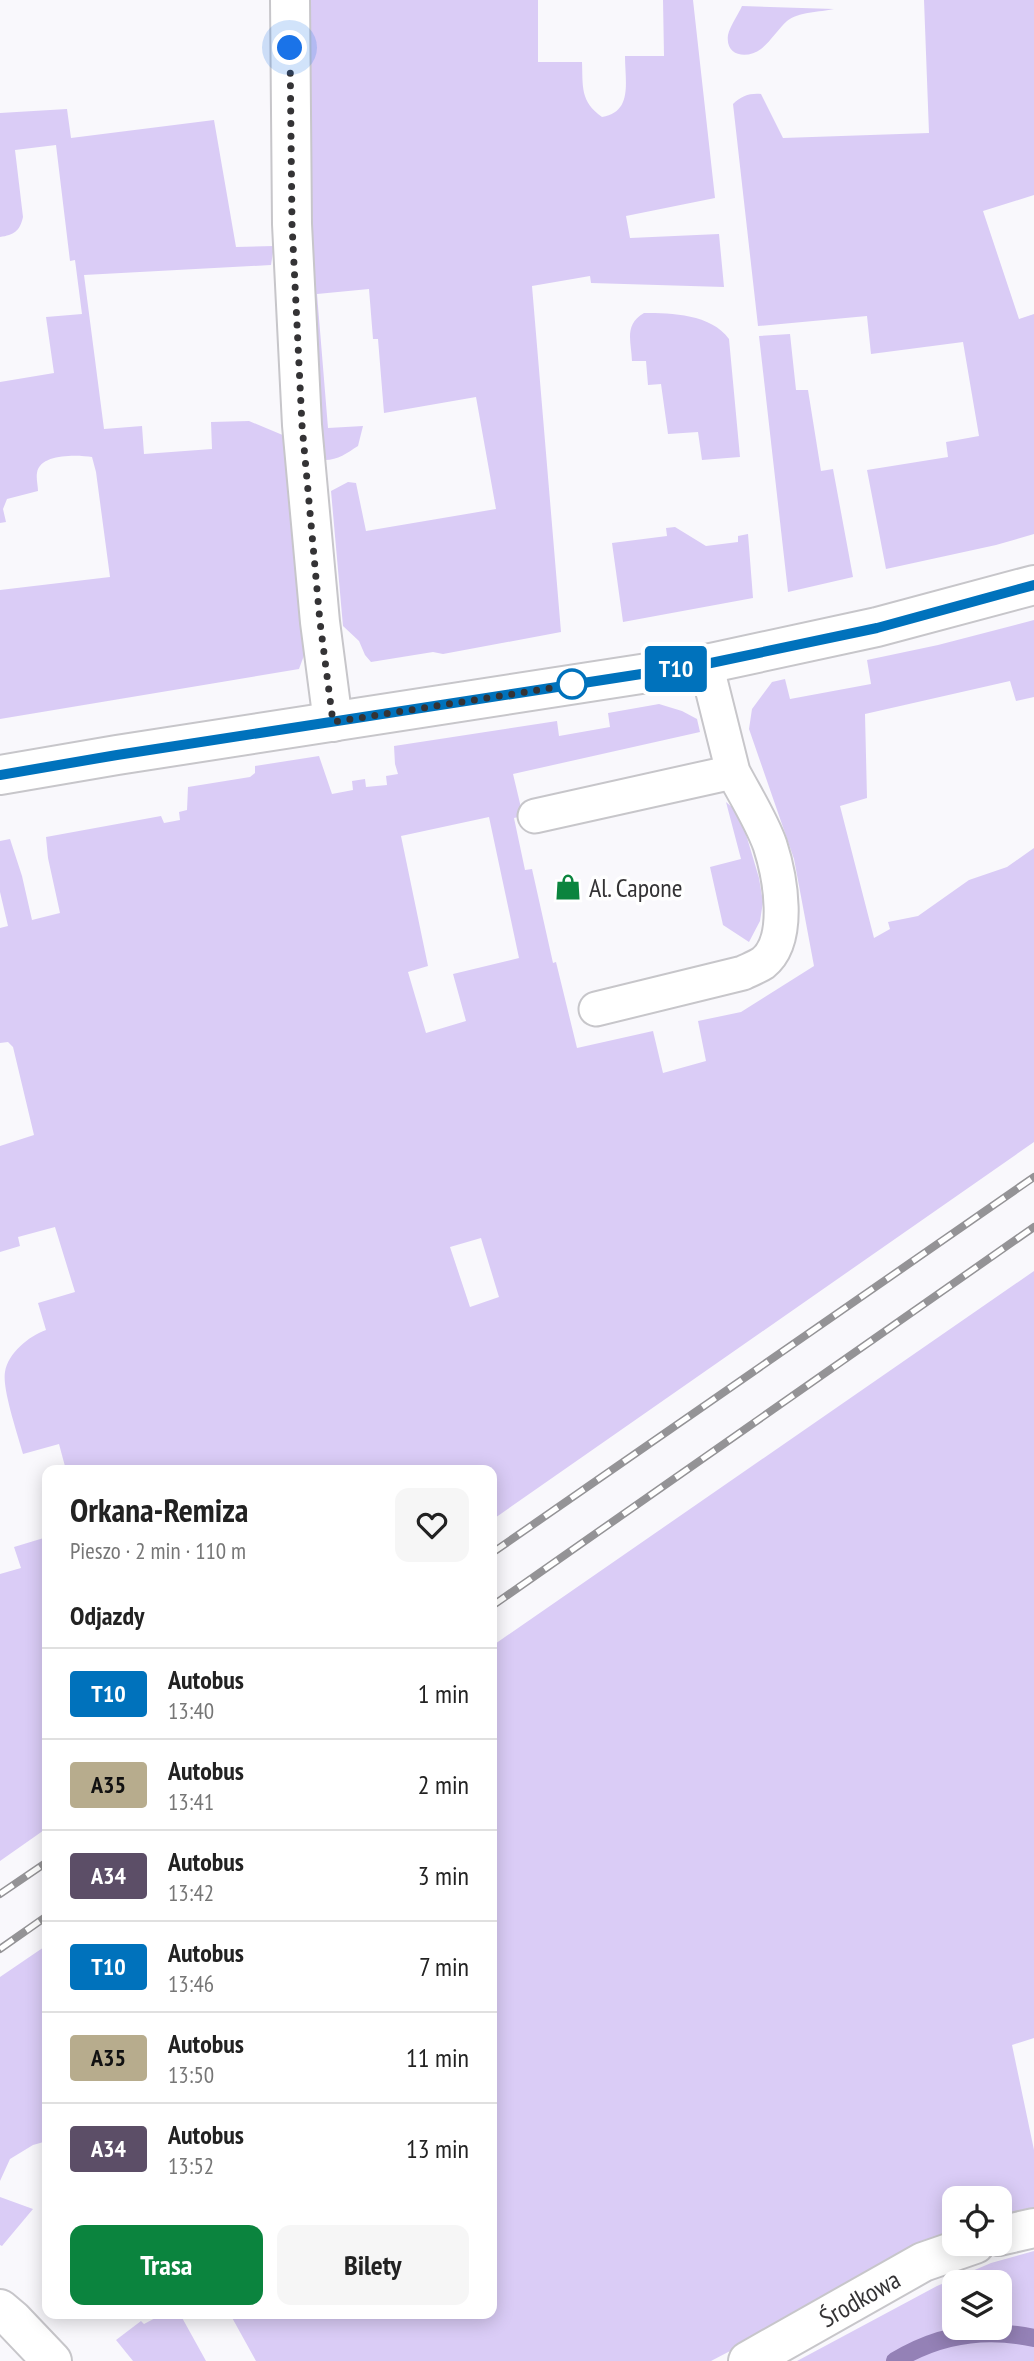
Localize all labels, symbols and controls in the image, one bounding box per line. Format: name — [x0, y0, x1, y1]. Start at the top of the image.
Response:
your location — [272, 30, 307, 65]
line badge: T10 — [636, 646, 716, 692]
text: T10 — [659, 653, 693, 684]
unlabelled marker — [557, 669, 587, 699]
place label: Al. Capone — [589, 871, 682, 904]
shop icon: Al. Capone — [553, 872, 583, 902]
text: Orkana-Remiza — [70, 1488, 248, 1531]
button: heart — [395, 1488, 469, 1562]
text: Pieszo · 2 min · 110 m — [70, 1536, 246, 1565]
text: Odjazdy — [70, 1599, 144, 1632]
text: Autobus — [168, 1663, 244, 1696]
text: 1 min — [418, 1677, 469, 1710]
text: T10 — [91, 1678, 126, 1709]
text: 13:40 — [168, 1696, 214, 1725]
text: Autobus — [168, 1754, 244, 1787]
text: 2 min — [418, 1768, 469, 1801]
text: A35 — [91, 1769, 126, 1800]
text: 13:41 — [168, 1787, 214, 1816]
text: Autobus — [168, 1845, 244, 1878]
text: 3 min — [418, 1859, 469, 1892]
text: A34 — [91, 1860, 126, 1891]
text: 13:42 — [168, 1878, 214, 1907]
text: Autobus — [168, 1936, 244, 1969]
text: 7 min — [419, 1950, 469, 1983]
text: T10 — [91, 1951, 126, 1982]
text: 13:46 — [168, 1969, 214, 1998]
text: Autobus — [168, 2027, 244, 2060]
text: 11 min — [406, 2041, 469, 2074]
text: A35 — [91, 2042, 126, 2073]
text: 13:50 — [168, 2060, 214, 2089]
text: Autobus — [168, 2118, 244, 2151]
text: 13 min — [406, 2132, 469, 2165]
text: A34 — [91, 2133, 126, 2164]
text: 13:52 — [168, 2151, 214, 2180]
map controls — [942, 2186, 1012, 2340]
button: locate — [942, 2186, 1012, 2256]
button: Trasa — [70, 2225, 263, 2305]
button: Bilety — [277, 2225, 469, 2305]
street label: Środkowa — [813, 2262, 906, 2334]
button: layers — [942, 2270, 1012, 2340]

